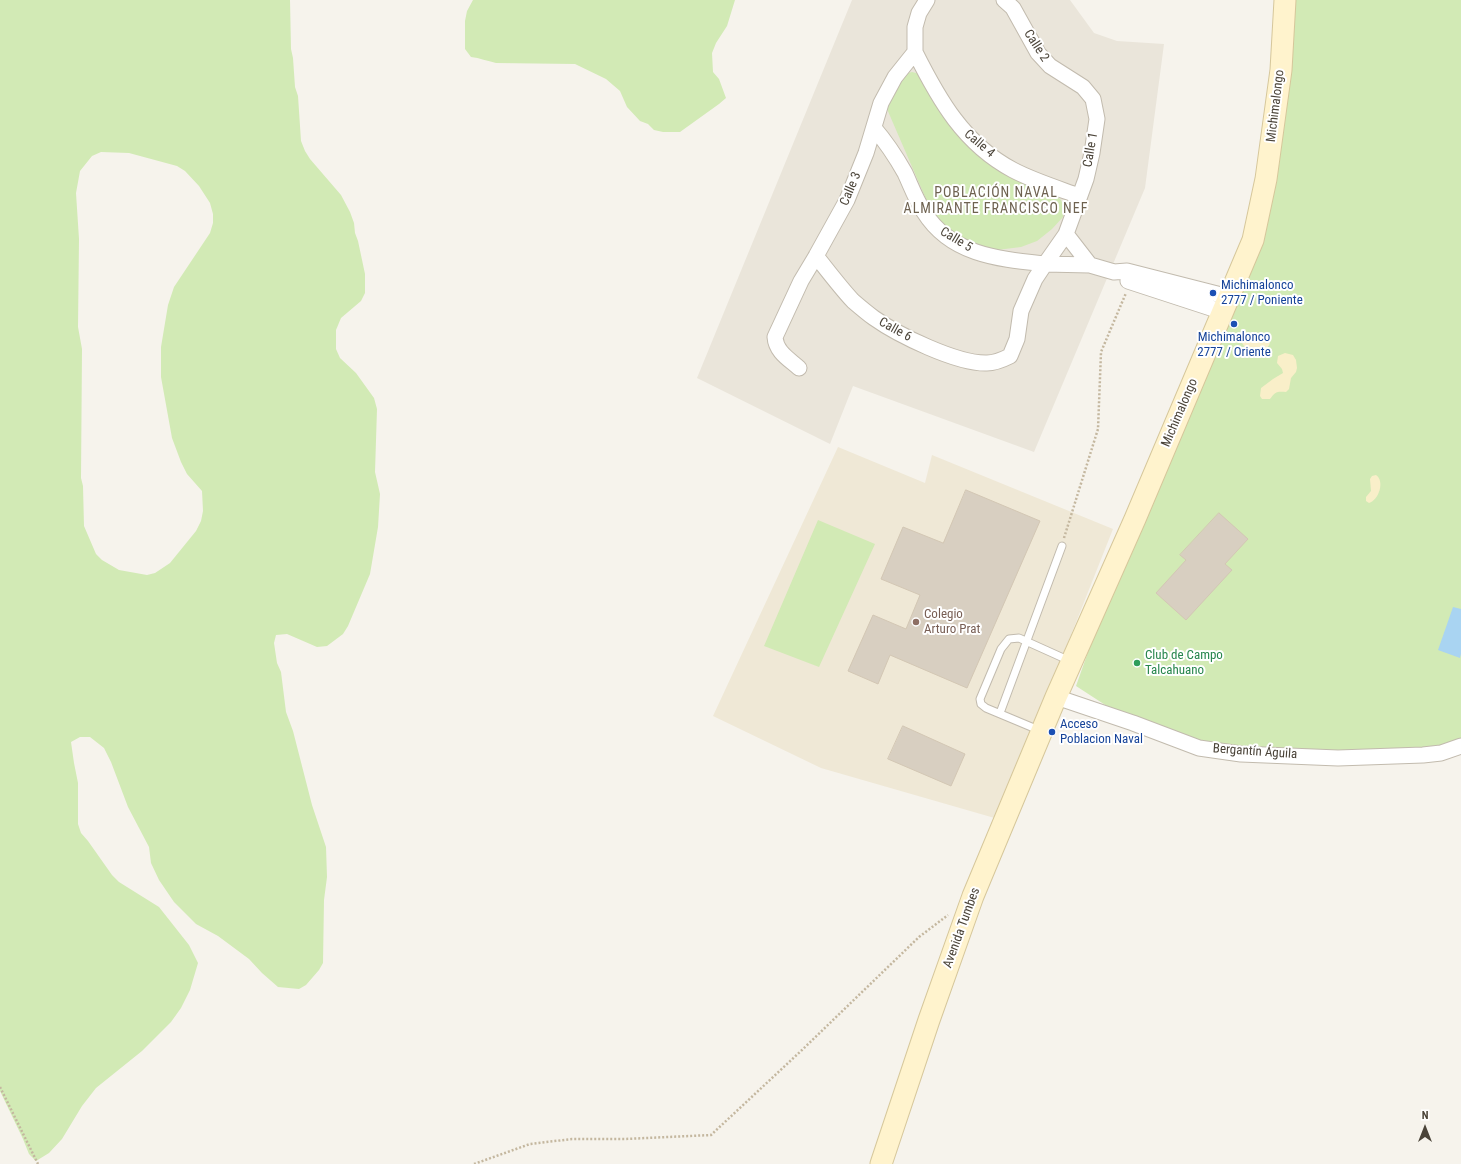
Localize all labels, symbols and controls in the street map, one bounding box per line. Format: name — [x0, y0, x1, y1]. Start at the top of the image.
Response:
street label: Calle 2 — [1020, 27, 1052, 65]
street label: Michimalongo — [1264, 69, 1288, 143]
street label: Calle 4 — [961, 127, 997, 161]
street label: Calle 1 — [1080, 131, 1102, 169]
street label: Calle 3 — [837, 170, 865, 208]
district label: POBLACIÓN NAVAL ALMIRANTE FRANCISCO NEF — [904, 185, 1088, 218]
street label: Calle 5 — [937, 224, 975, 256]
place label: Michimalonco 2777 / Poniente — [1221, 278, 1303, 309]
marker: Michimalonco 2777 / Poniente — [1208, 288, 1218, 298]
street label: Calle 6 — [876, 315, 914, 345]
marker: Michimalonco 2777 / Oriente — [1229, 319, 1239, 329]
place label: Michimalonco 2777 / Oriente — [1197, 330, 1271, 361]
street label: Michimalongo — [1159, 376, 1201, 450]
place label: Colegio Arturo Prat — [924, 607, 980, 638]
marker: Colegio Arturo Prat — [911, 617, 921, 627]
place label: Club de Campo Talcahuano — [1145, 648, 1223, 679]
marker: Club de Campo Talcahuano — [1132, 658, 1142, 668]
place label: Acceso Poblacion Naval — [1060, 717, 1143, 748]
marker: Acceso Poblacion Naval — [1047, 727, 1057, 737]
street label: Bergantín Águila — [1212, 741, 1298, 763]
street label: Avenida Tumbes — [940, 886, 984, 970]
north arrow — [1405, 1108, 1445, 1148]
text: N — [1422, 1109, 1428, 1122]

